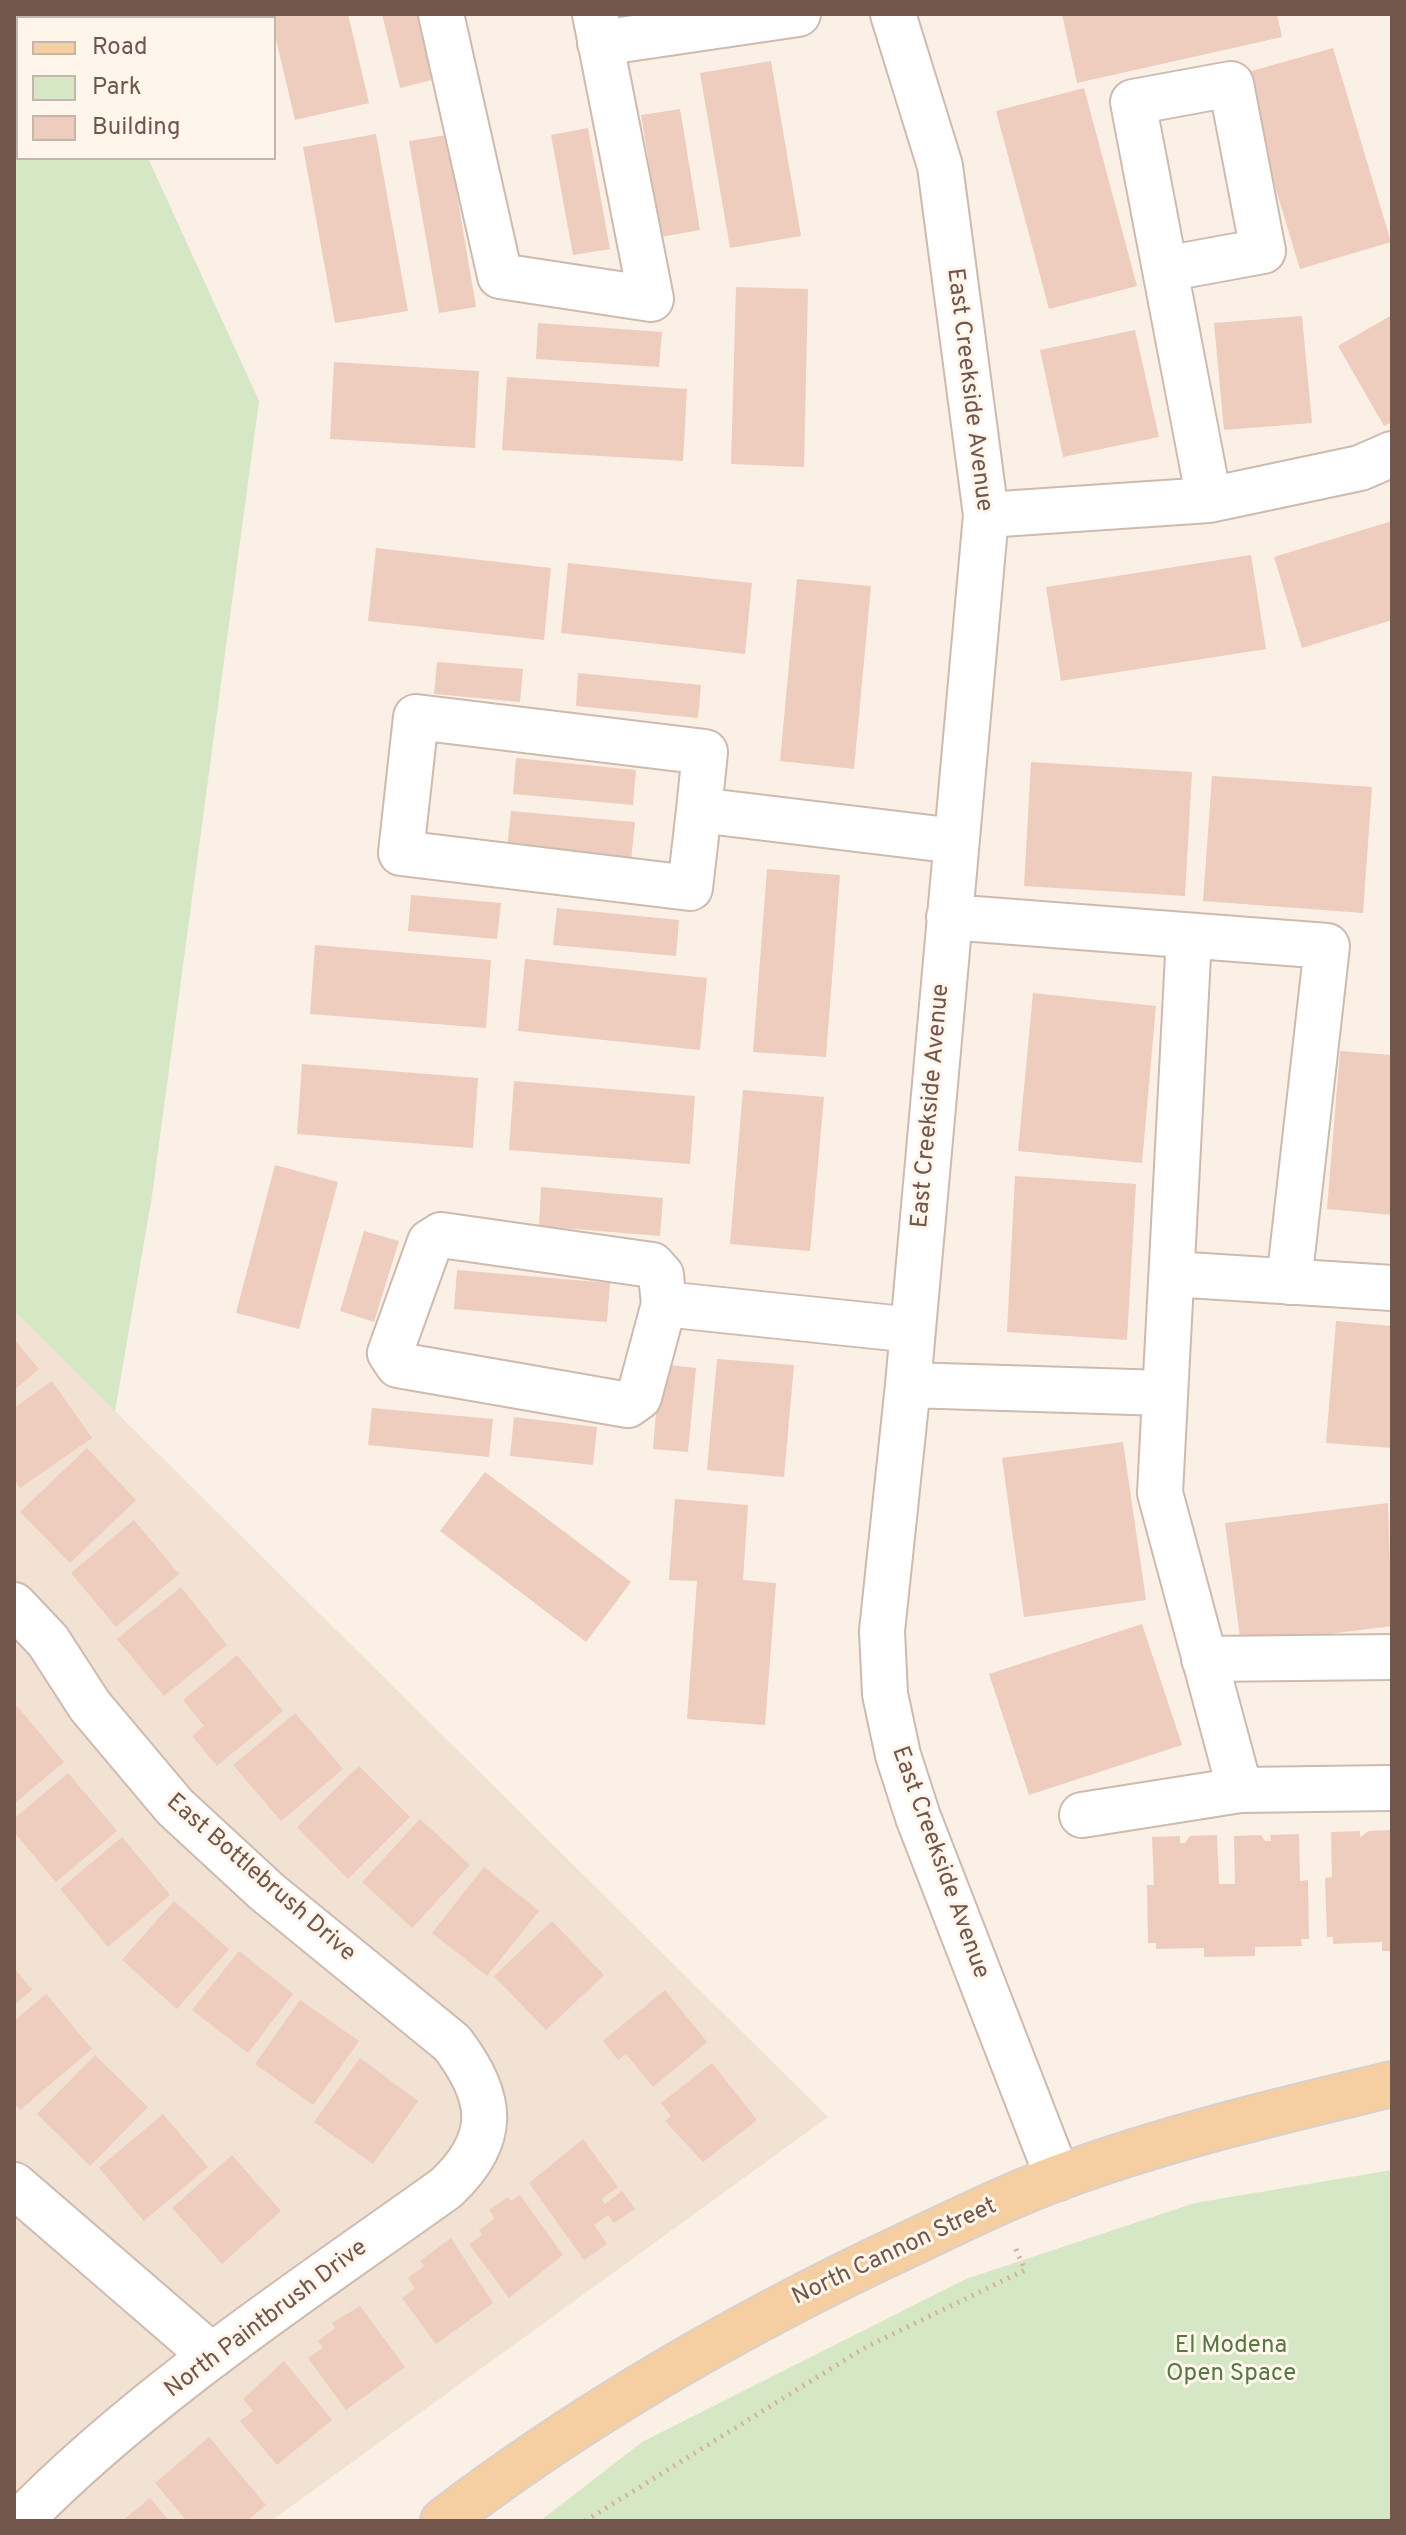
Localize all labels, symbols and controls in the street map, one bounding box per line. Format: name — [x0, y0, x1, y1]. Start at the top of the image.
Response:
legend — [16, 16, 276, 160]
text: Road — [92, 33, 148, 63]
text: Park — [92, 73, 142, 103]
text: Building — [92, 113, 181, 143]
street label: East Creekside Avenue — [939, 267, 997, 513]
street label: East Creekside Avenue — [907, 983, 957, 1229]
street label: East Creekside Avenue — [884, 1743, 994, 1983]
street label: East Bottlebrush Drive — [159, 1789, 361, 1969]
street label: North Cannon Street — [788, 2193, 1002, 2313]
street label: North Paintbrush Drive — [160, 2234, 374, 2406]
park label: El Modena Open Space — [1166, 2333, 1296, 2389]

